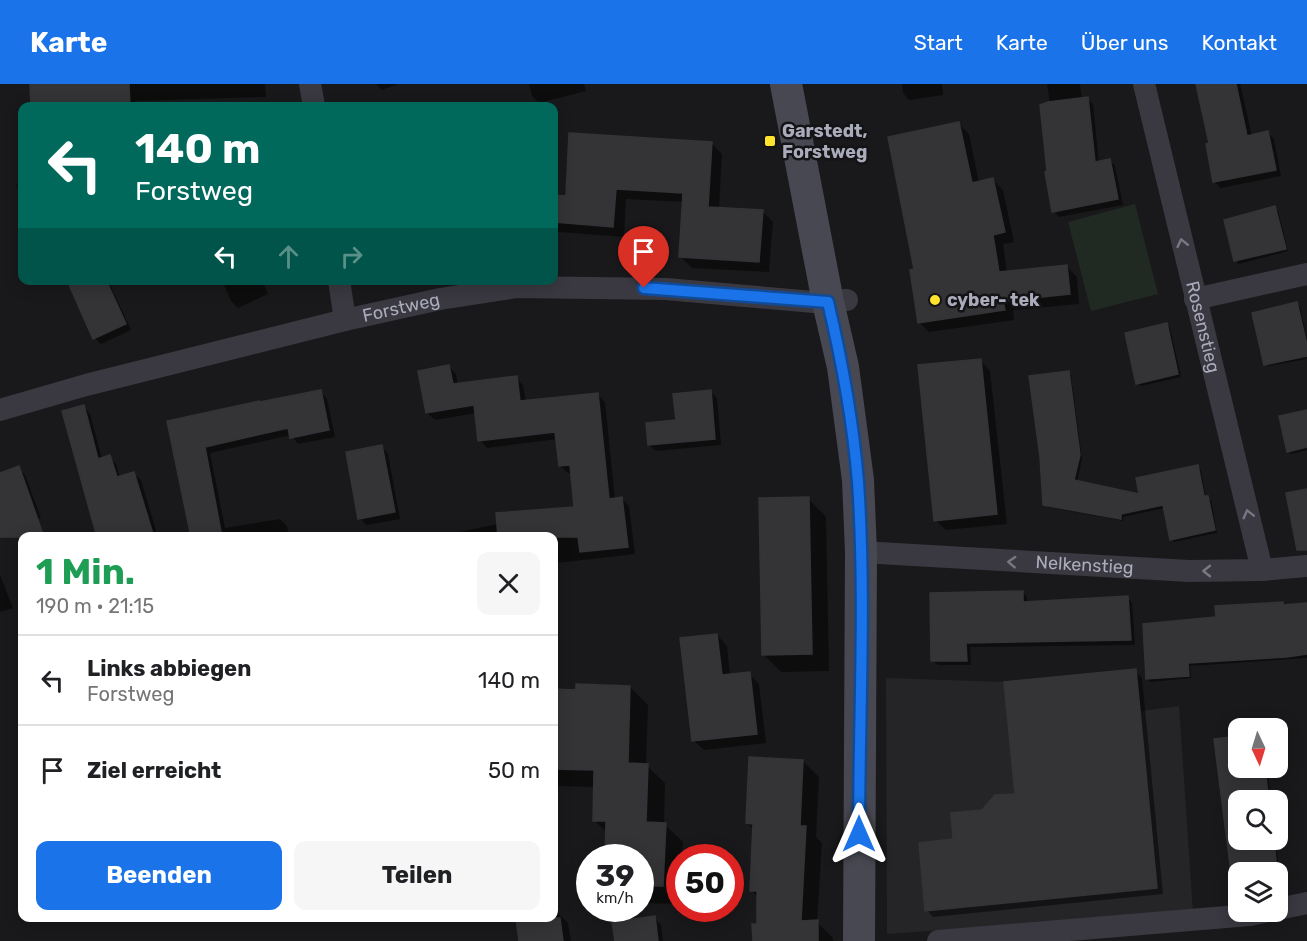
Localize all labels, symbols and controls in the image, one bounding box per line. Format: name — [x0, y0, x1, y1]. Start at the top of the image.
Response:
text: Karte — [30, 26, 107, 59]
text: Start — [914, 30, 963, 55]
text: Karte — [996, 30, 1048, 55]
text: Über uns — [1081, 30, 1169, 55]
text: Kontakt — [1202, 30, 1277, 55]
place label: Garstedt, Forstweg — [782, 120, 868, 163]
text: 140 m — [135, 124, 261, 174]
icon: left — [36, 126, 114, 204]
marker: Garstedt, Forstweg — [763, 134, 777, 148]
text: Forstweg — [135, 175, 253, 207]
pin — [618, 226, 669, 288]
icon: arrive — [627, 235, 660, 268]
one-way arrow — [1176, 238, 1189, 248]
icon: left — [209, 240, 242, 273]
icon: ahead — [272, 240, 305, 273]
icon: right — [335, 240, 368, 273]
street label: Rosenstieg — [1181, 279, 1225, 375]
street label: Forstweg — [360, 288, 442, 327]
place label: cyber- tek — [947, 289, 1040, 311]
marker: cyber- tek — [928, 293, 942, 307]
one-way arrow — [1242, 509, 1255, 519]
text: 1 Min. — [36, 550, 135, 593]
street label: Nelkenstieg — [1035, 551, 1134, 579]
button: close — [477, 552, 540, 615]
one-way arrow — [1007, 555, 1016, 568]
one-way arrow — [1202, 565, 1211, 577]
text: 190 m · 21:15 — [36, 594, 154, 618]
text: Links abbiegen — [87, 655, 251, 682]
icon: left — [36, 664, 69, 697]
text: 140 m — [478, 667, 540, 694]
text: Forstweg — [87, 682, 174, 706]
north arrow — [1228, 718, 1288, 778]
map controls — [1228, 718, 1288, 922]
icon: arrive — [36, 754, 69, 787]
text: Ziel erreicht — [87, 757, 221, 784]
text: 50 m — [488, 757, 540, 784]
button: search — [1228, 790, 1288, 850]
position arrow — [827, 802, 891, 866]
button: Beenden — [36, 841, 282, 910]
button: Teilen — [294, 841, 540, 910]
speed limit sign: 50 — [666, 844, 744, 922]
text: 39 — [596, 858, 635, 894]
button: layers — [1228, 862, 1288, 922]
text: km/h — [596, 889, 634, 907]

